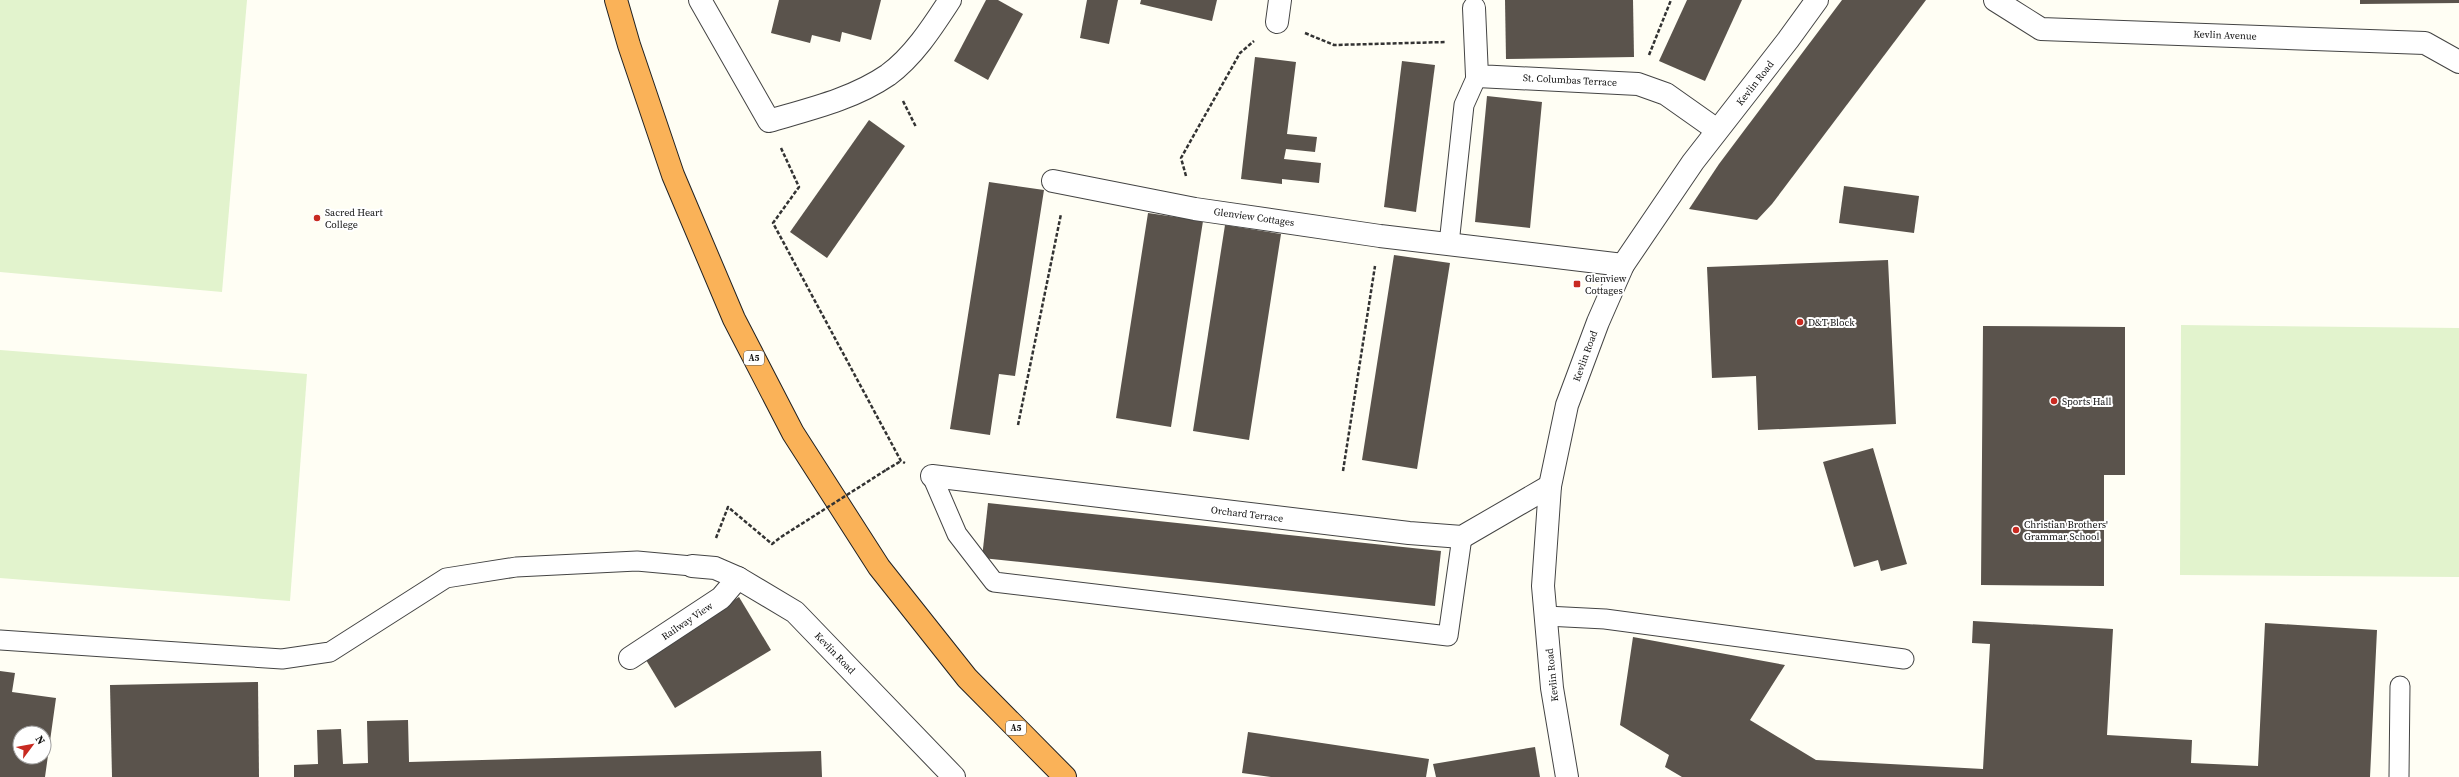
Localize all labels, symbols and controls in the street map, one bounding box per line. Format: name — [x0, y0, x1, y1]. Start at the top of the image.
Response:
street label: Kevlin Avenue — [2193, 27, 2257, 43]
street label: Kevlin Road — [1733, 58, 1777, 108]
street label: St. Columbas Terrace — [1523, 71, 1617, 89]
street label: Glenview Cottages — [1213, 205, 1295, 229]
place label: Sacred Heart College — [325, 206, 383, 231]
marker: Sacred Heart College — [312, 213, 322, 223]
place label: Glenview Cottages — [1585, 272, 1627, 297]
marker: Glenview Cottages — [1572, 279, 1582, 289]
place label: D&T Block — [1808, 316, 1855, 329]
marker: D&T Block — [1795, 317, 1805, 327]
street label: Kevlin Road — [1570, 328, 1600, 383]
road number: A5 — [744, 351, 764, 365]
place label: Sports Hall — [2062, 395, 2111, 408]
marker: Sports Hall — [2049, 396, 2059, 406]
street label: Orchard Terrace — [1210, 503, 1284, 525]
place label: Christian Brothers' Grammar School — [2024, 518, 2108, 543]
marker: Christian Brothers' Grammar School — [2011, 525, 2021, 535]
street label: Railway View — [659, 599, 715, 643]
street label: Kevlin Road — [812, 629, 858, 677]
street label: Kevlin Road — [1543, 647, 1561, 702]
road number: A5 — [1006, 721, 1026, 735]
north arrow — [12, 725, 52, 765]
text: N — [32, 733, 49, 747]

